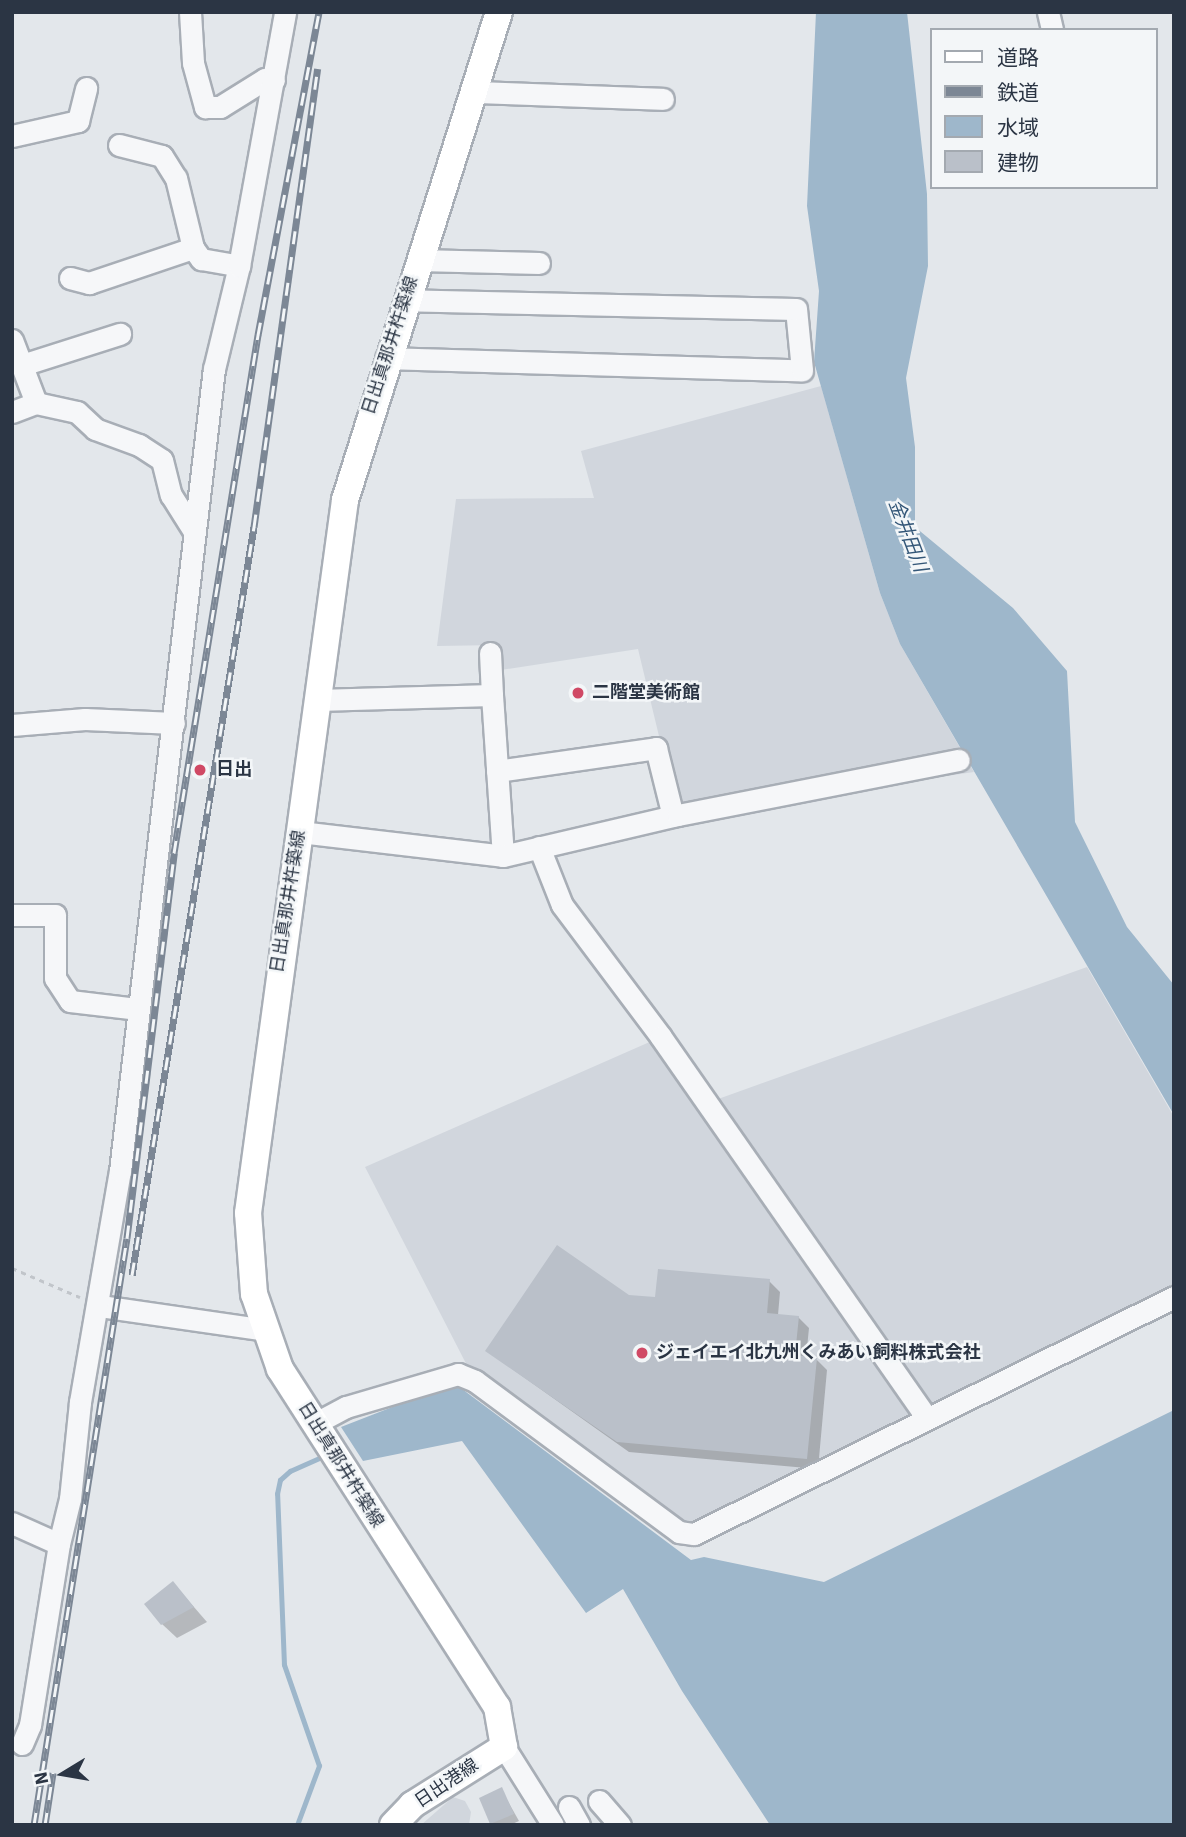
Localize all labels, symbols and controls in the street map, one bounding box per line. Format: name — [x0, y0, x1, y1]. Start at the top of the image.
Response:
legend — [930, 28, 1158, 189]
text: 道路 — [997, 43, 1039, 73]
text: 鉄道 — [997, 78, 1039, 108]
text: 水域 — [997, 113, 1039, 143]
text: 建物 — [997, 148, 1039, 178]
street label: 日出真那井杵築線 — [358, 274, 424, 418]
water label: 金井田川 — [883, 496, 931, 576]
place label: 二階堂美術館 — [592, 682, 700, 704]
marker: 二階堂美術館 — [570, 685, 586, 701]
place label: 日出 — [216, 759, 252, 781]
marker: 日出 — [190, 760, 210, 780]
street label: 日出真那井杵築線 — [267, 829, 311, 975]
place label: ジェイエイ北九州くみあい飼料株式会社 — [656, 1342, 980, 1364]
marker: ジェイエイ北九州くみあい飼料株式会社 — [634, 1345, 650, 1361]
street label: 日出真那井杵築線 — [293, 1398, 387, 1532]
north arrow — [28, 1739, 98, 1809]
street label: 日出港線 — [411, 1755, 483, 1813]
text: N — [27, 1769, 56, 1787]

